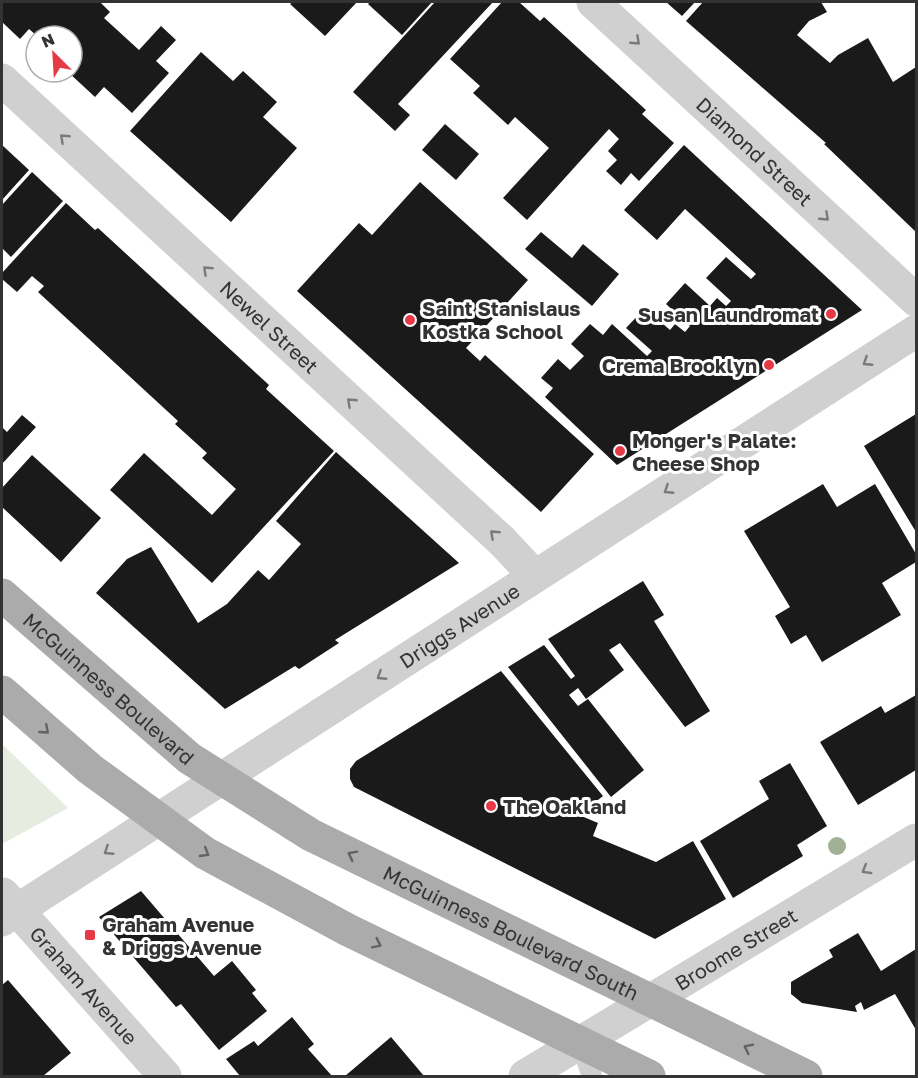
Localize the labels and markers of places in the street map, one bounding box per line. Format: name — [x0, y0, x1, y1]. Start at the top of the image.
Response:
place label: Saint Stanislaus Kostka School — [422, 296, 581, 343]
place label: Susan Laundromat — [638, 302, 819, 326]
marker: Susan Laundromat — [824, 307, 838, 321]
marker: Saint Stanislaus Kostka School — [403, 313, 417, 327]
place label: Crema Brooklyn — [602, 353, 757, 377]
marker: Crema Brooklyn — [762, 358, 776, 372]
place label: Monger's Palate: Cheese Shop — [632, 428, 797, 475]
marker: Monger's Palate: Cheese Shop — [613, 444, 627, 458]
place label: The Oakland — [503, 794, 626, 818]
marker: The Oakland — [484, 799, 498, 813]
place label: Graham Avenue & Driggs Avenue — [102, 912, 262, 959]
marker: Graham Avenue & Driggs Avenue — [83, 928, 97, 942]

